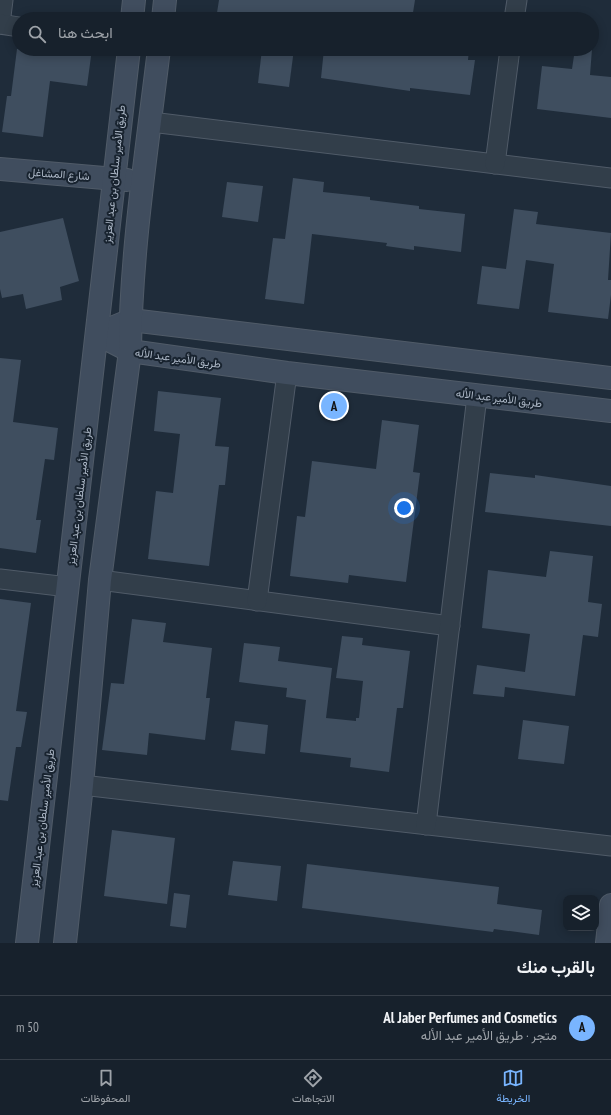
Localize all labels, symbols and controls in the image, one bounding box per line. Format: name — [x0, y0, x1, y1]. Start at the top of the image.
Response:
search box — [12, 12, 599, 56]
icon: search — [26, 23, 48, 45]
text: ابحث هنا — [58, 23, 113, 42]
street label: طريق الأمير سلطان بن عبد العزيز — [100, 104, 128, 245]
street label: شارع المشاغل — [28, 165, 91, 184]
street label: طريق الأمير عبد الأله — [134, 345, 222, 371]
street label: طريق الأمير عبد الأله — [455, 386, 543, 410]
pin: A — [321, 391, 347, 421]
street label: طريق الأمير سلطان بن عبد العزيز — [63, 426, 94, 567]
your location — [394, 498, 414, 518]
street label: طريق الأمير سلطان بن عبد العزيز — [26, 748, 57, 889]
map controls — [563, 895, 599, 931]
button: layers — [563, 895, 599, 931]
text: بالقرب منك — [517, 956, 595, 978]
text: Al Jaber Perfumes and Cosmetics — [383, 1008, 557, 1027]
text: 50 m — [16, 1019, 39, 1036]
text: A — [579, 1019, 585, 1036]
text: متجر · طريق الأمير عبد الأله — [421, 1027, 557, 1044]
tab: المحفوظات — [81, 1067, 130, 1108]
tab: الاتجاهات — [292, 1067, 335, 1108]
tab: الخريطة — [496, 1067, 530, 1108]

